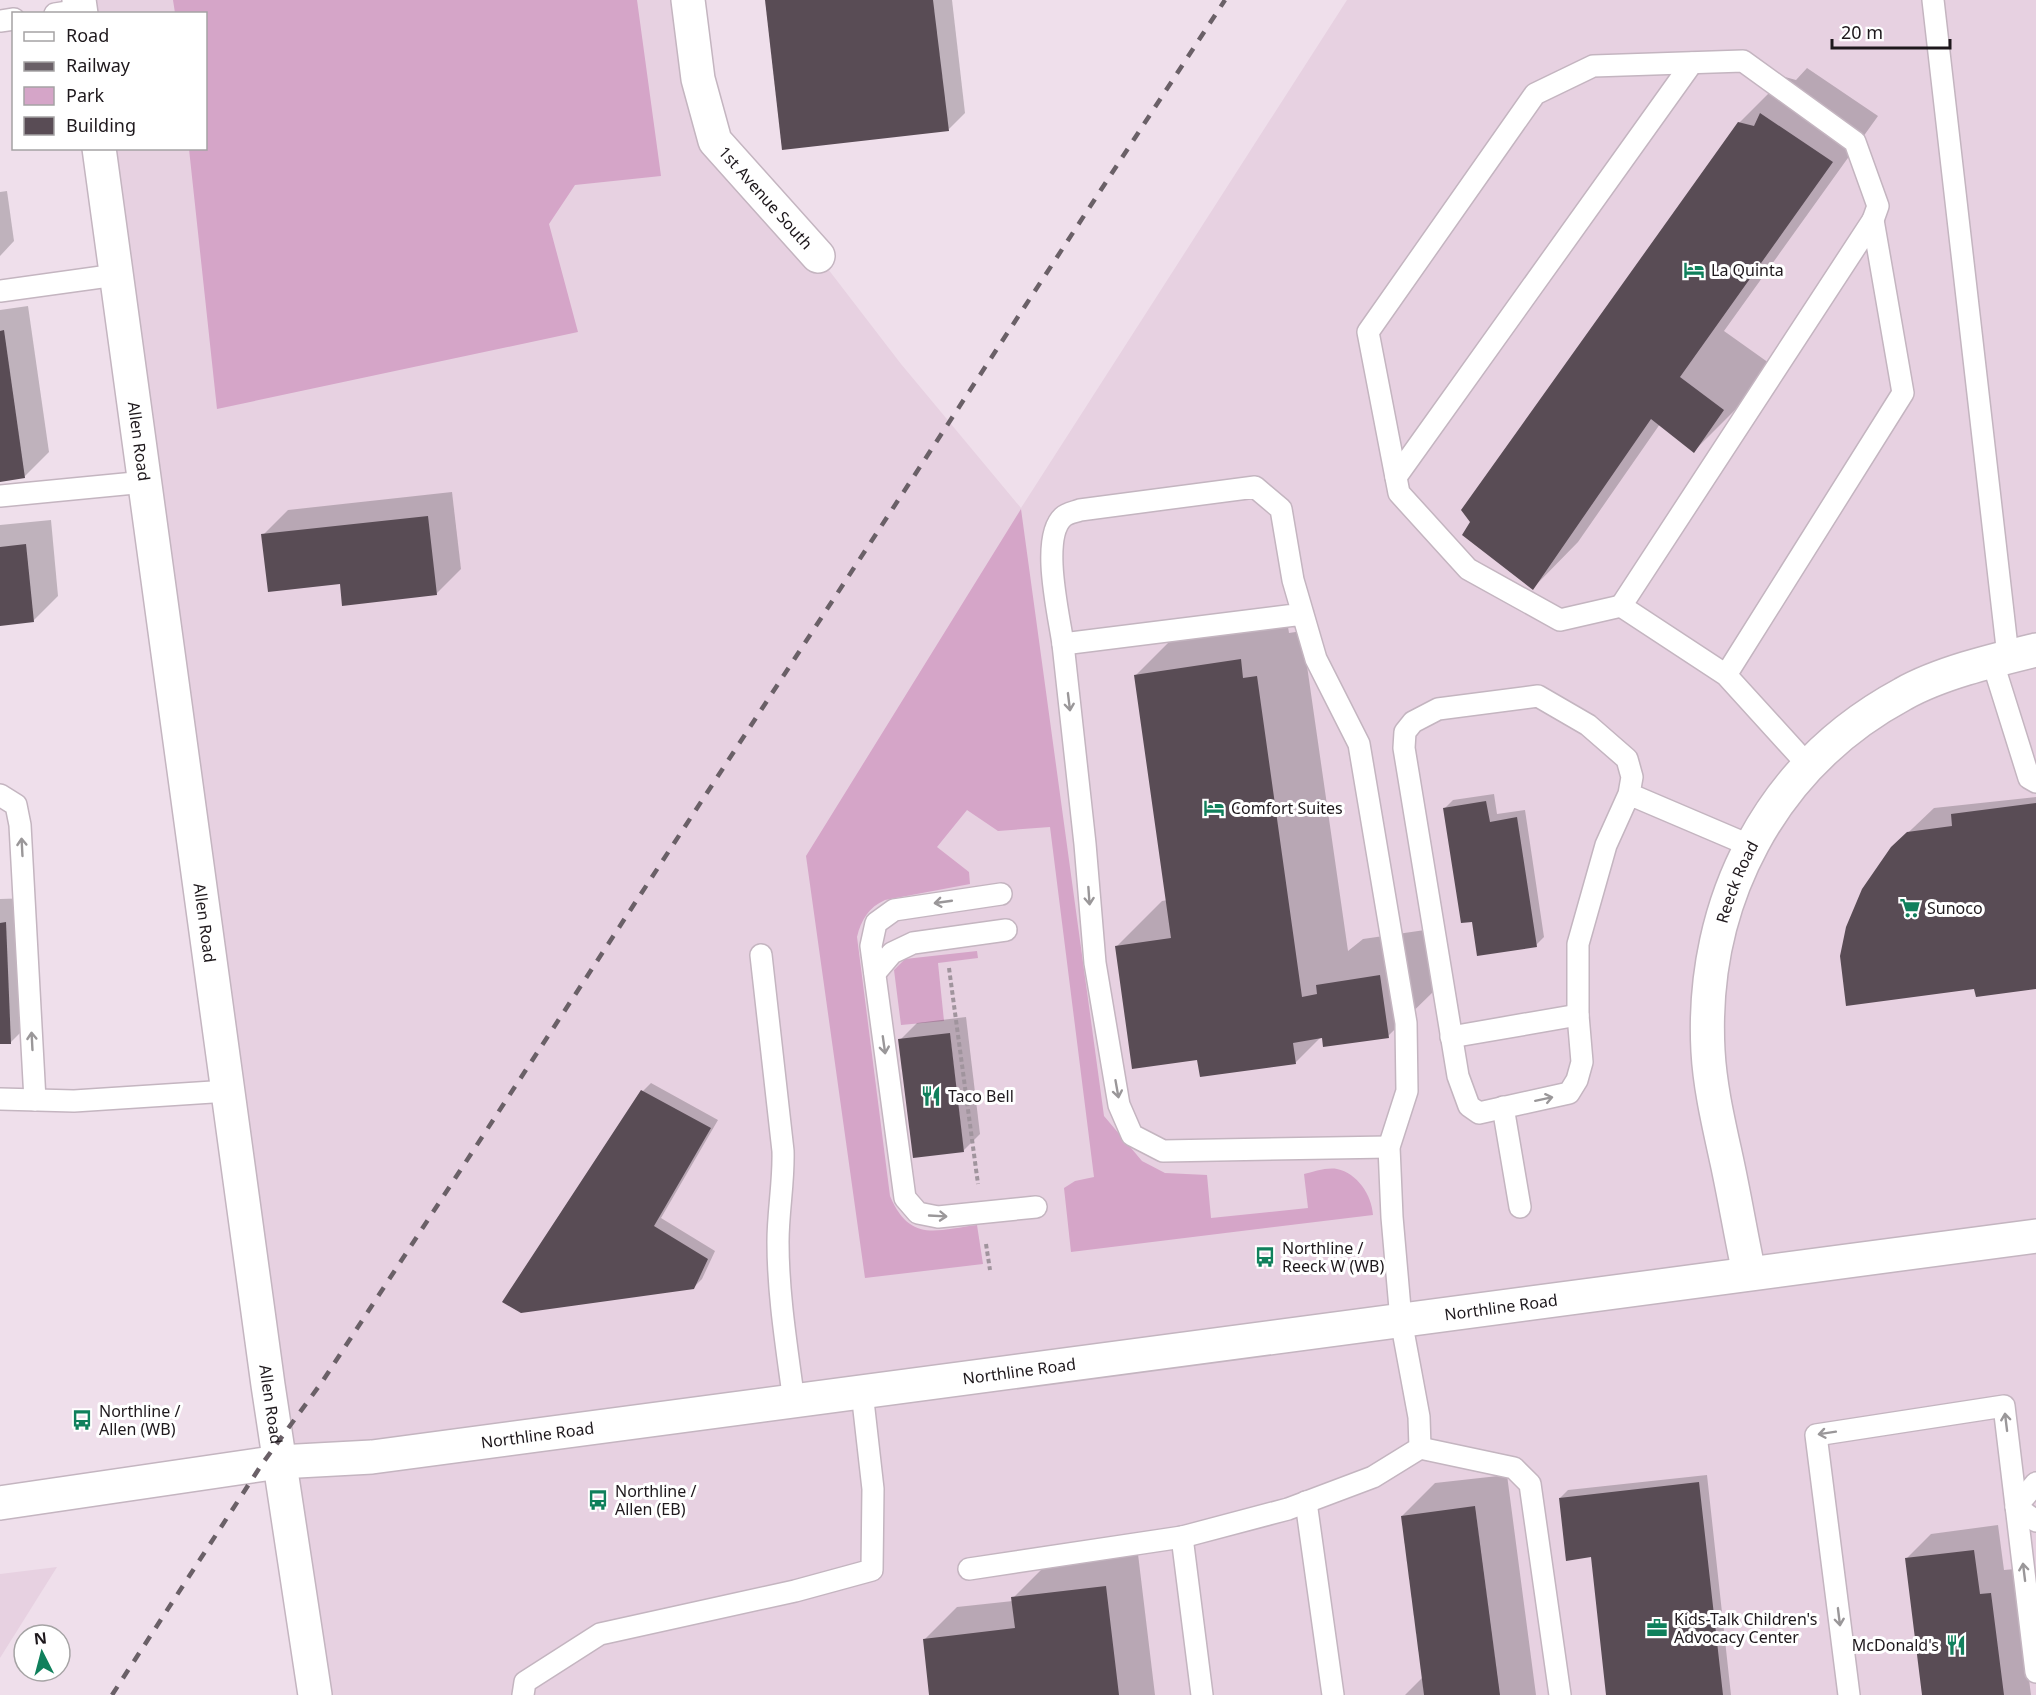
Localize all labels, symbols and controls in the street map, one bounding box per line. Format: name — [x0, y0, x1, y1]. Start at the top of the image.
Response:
legend — [12, 12, 207, 150]
scale bar — [1832, 12, 1950, 50]
text: 20 m — [1841, 20, 1883, 44]
text: Road — [66, 23, 109, 47]
text: Railway — [66, 53, 131, 77]
text: Park — [66, 83, 104, 107]
text: Building — [66, 113, 136, 137]
street label: 1st Avenue South — [714, 141, 818, 254]
hotel icon: La Quinta — [1682, 258, 1706, 282]
place label: La Quinta — [1711, 259, 1784, 281]
street label: Allen Road — [123, 400, 155, 482]
one-way arrow — [1064, 691, 1075, 711]
hotel icon: Comfort Suites — [1202, 796, 1226, 820]
place label: Comfort Suites — [1231, 797, 1343, 819]
one-way arrow — [16, 837, 27, 857]
street label: Reeck Road — [1711, 837, 1763, 926]
street label: Allen Road — [189, 882, 221, 964]
one-way arrow — [1084, 885, 1095, 905]
supermarket icon: Sunoco — [1898, 896, 1922, 920]
one-way arrow — [934, 897, 954, 908]
place label: Sunoco — [1927, 897, 1983, 919]
one-way arrow — [27, 1032, 38, 1052]
one-way arrow — [879, 1034, 890, 1054]
one-way arrow — [1111, 1078, 1122, 1098]
restaurant icon: Taco Bell — [919, 1084, 943, 1108]
place label: Taco Bell — [948, 1085, 1014, 1107]
one-way arrow — [1533, 1093, 1553, 1104]
one-way arrow — [928, 1210, 948, 1221]
place label: Northline / Reeck W (WB) — [1282, 1237, 1385, 1277]
bus stop icon: Northline / Reeck W (WB) — [1253, 1245, 1277, 1269]
street label: Northline Road — [1443, 1289, 1559, 1325]
street label: Northline Road — [961, 1353, 1077, 1389]
street label: Allen Road — [254, 1363, 288, 1446]
place label: Northline / Allen (WB) — [99, 1400, 180, 1440]
bus stop icon: Northline / Allen (WB) — [70, 1408, 94, 1432]
one-way arrow — [2000, 1413, 2011, 1433]
street label: Northline Road — [479, 1417, 595, 1453]
one-way arrow — [1818, 1428, 1838, 1439]
place label: Northline / Allen (EB) — [615, 1480, 696, 1520]
bus stop icon: Northline / Allen (EB) — [586, 1488, 610, 1512]
one-way arrow — [2018, 1563, 2029, 1583]
one-way arrow — [1834, 1607, 1845, 1627]
place label: Kids-Talk Children's Advocacy Center — [1674, 1608, 1817, 1648]
office icon: Kids-Talk Children's Advocacy Center — [1645, 1616, 1669, 1640]
north arrow — [12, 1623, 72, 1683]
text: N — [33, 1626, 48, 1650]
restaurant icon: McDonald's — [1944, 1633, 1968, 1657]
place label: McDonald's — [1852, 1634, 1939, 1656]

